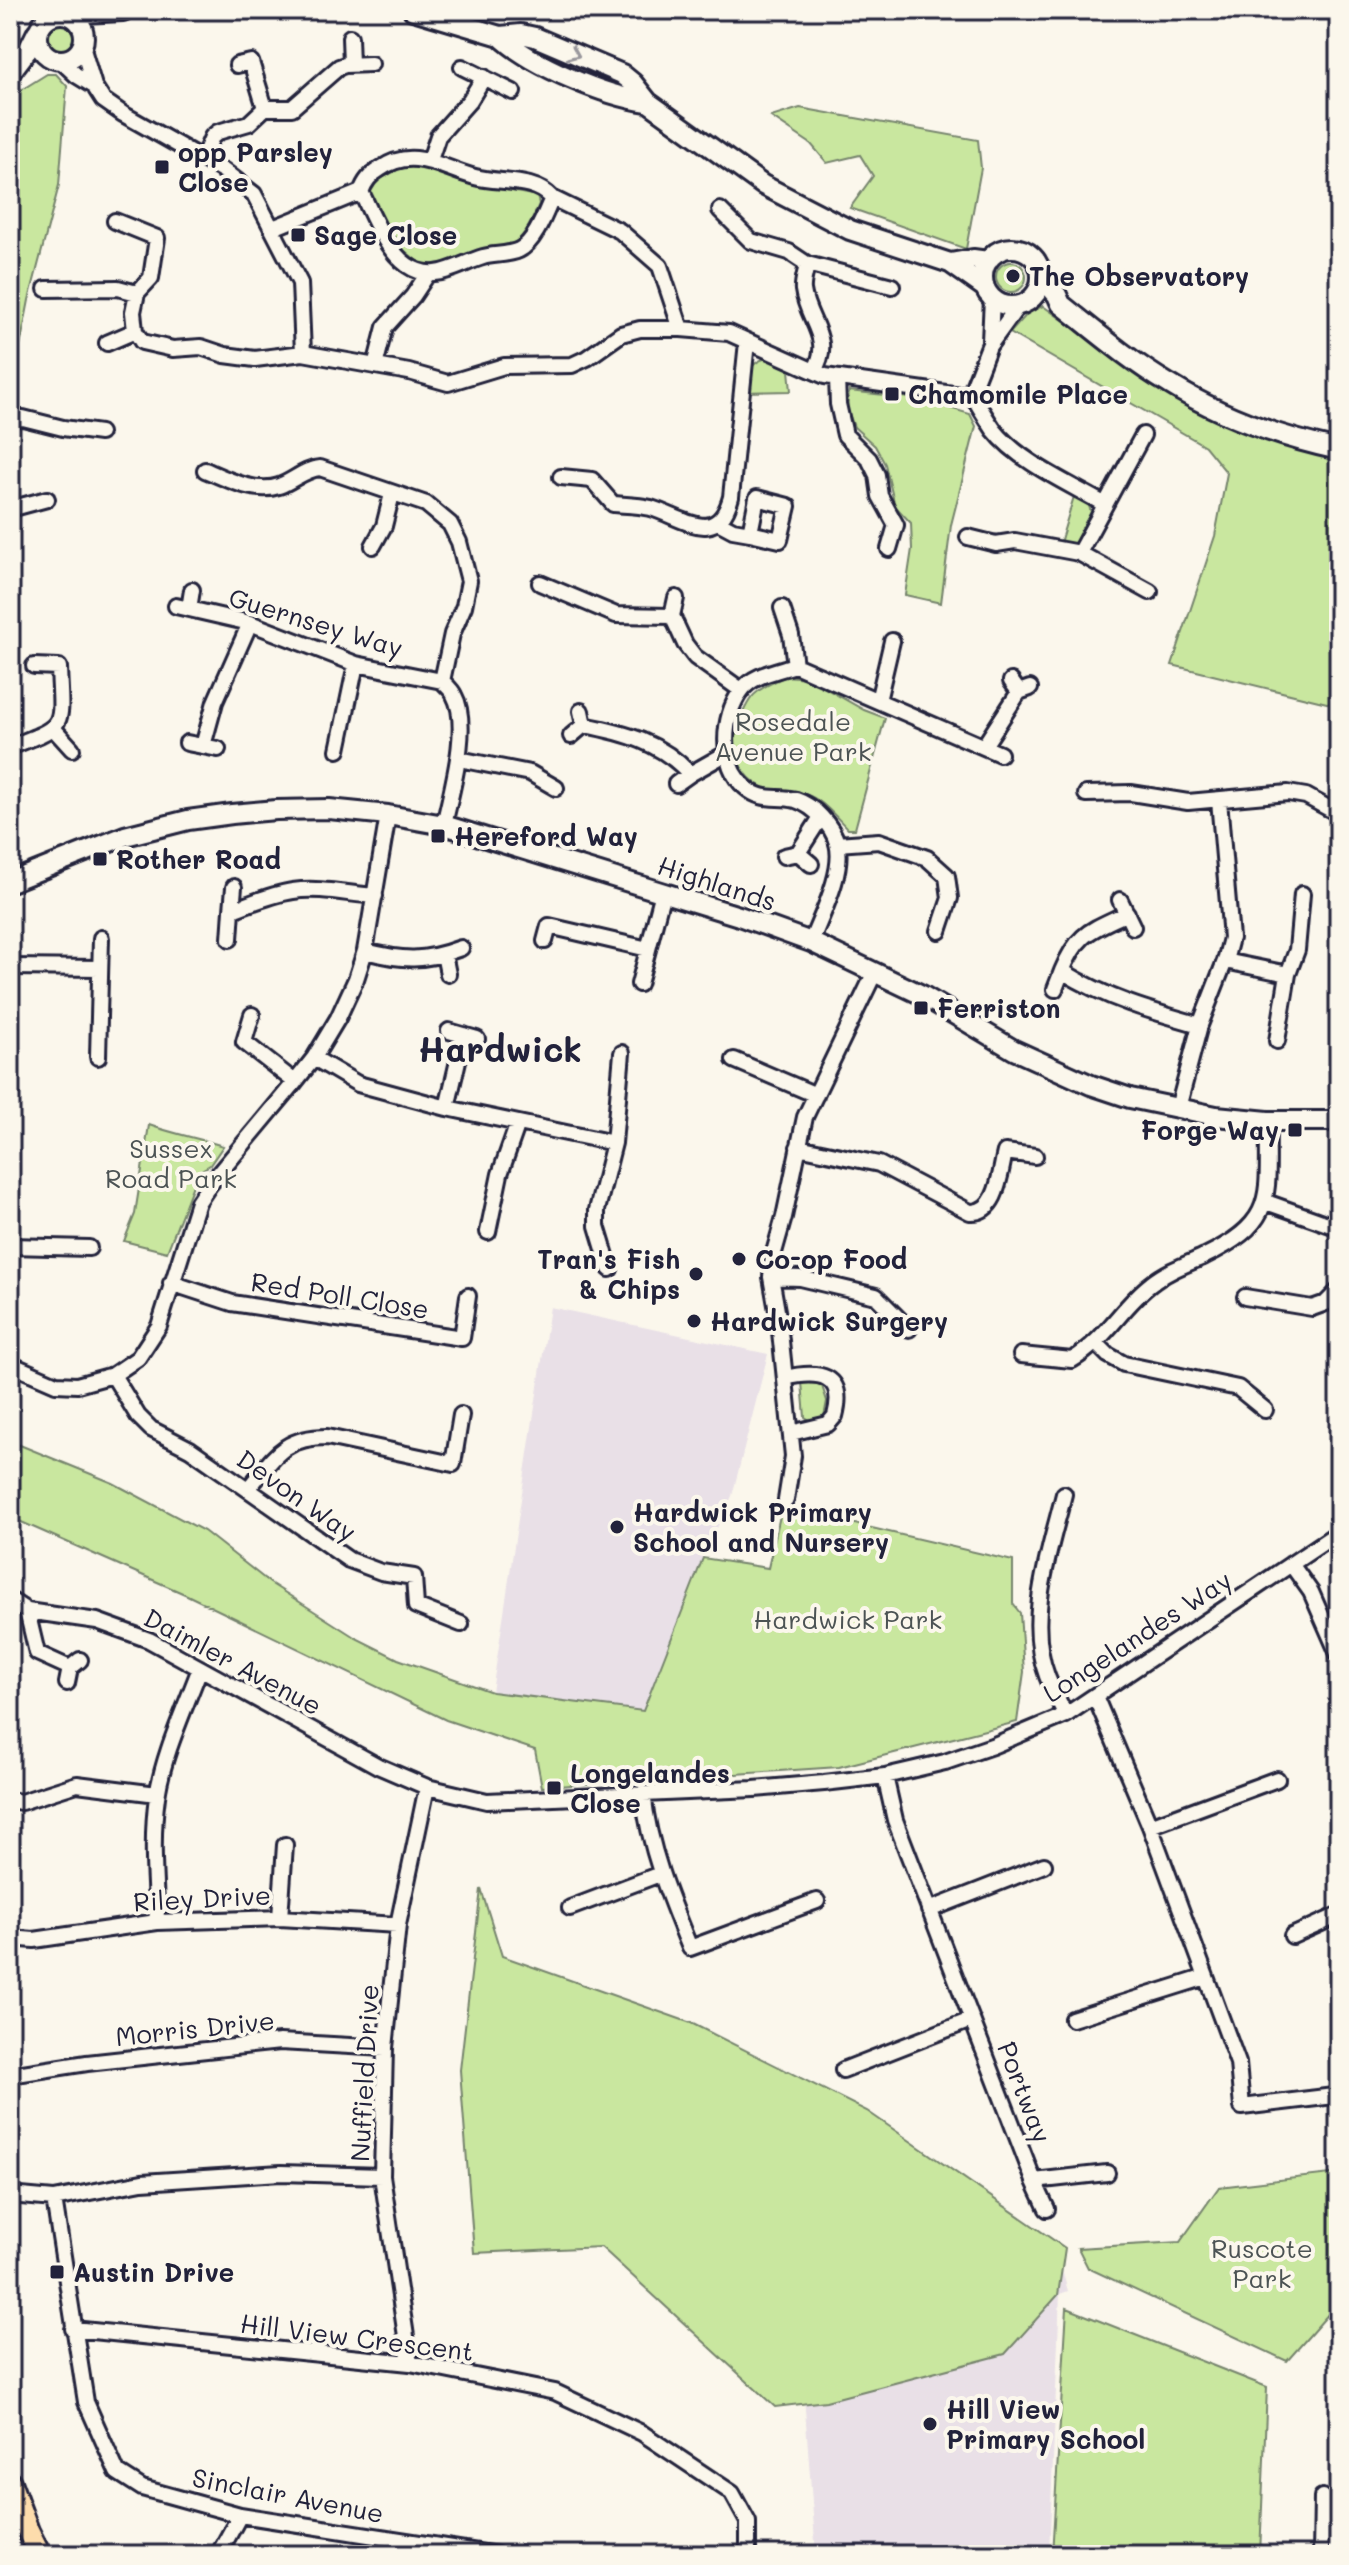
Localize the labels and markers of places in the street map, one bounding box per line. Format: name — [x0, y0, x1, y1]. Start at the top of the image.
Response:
place label: opp Parsley Close — [178, 135, 333, 199]
marker: opp Parsley Close — [153, 158, 171, 176]
place label: Sage Close — [314, 218, 457, 252]
marker: Sage Close — [289, 226, 307, 244]
place label: The Observatory — [1029, 259, 1249, 293]
marker: The Observatory — [1004, 267, 1022, 285]
place label: Chamomile Place — [908, 377, 1128, 411]
marker: Chamomile Place — [883, 385, 901, 403]
place label: Hereford Way — [454, 819, 638, 853]
marker: Hereford Way — [429, 827, 447, 845]
place label: Rother Road — [116, 842, 281, 876]
marker: Rother Road — [91, 850, 109, 868]
place label: Ferriston — [937, 991, 1060, 1025]
marker: Ferriston — [912, 999, 930, 1017]
place label: Forge Way — [1140, 1113, 1279, 1147]
marker: Forge Way — [1286, 1121, 1304, 1139]
place label: Tran's Fish & Chips — [537, 1242, 680, 1306]
place label: Co-op Food — [755, 1242, 907, 1276]
marker: Co-op Food — [730, 1250, 748, 1268]
marker: Tran's Fish & Chips — [687, 1265, 705, 1283]
place label: Hardwick Surgery — [710, 1304, 948, 1338]
marker: Hardwick Surgery — [685, 1312, 703, 1330]
place label: Hardwick Primary School and Nursery — [633, 1495, 889, 1559]
marker: Hardwick Primary School and Nursery — [608, 1518, 626, 1536]
place label: Longelandes Close — [570, 1756, 730, 1820]
marker: Longelandes Close — [545, 1779, 563, 1797]
place label: Austin Drive — [73, 2255, 234, 2289]
marker: Austin Drive — [48, 2263, 66, 2281]
place label: Hill View Primary School — [946, 2392, 1145, 2456]
marker: Hill View Primary School — [921, 2415, 939, 2433]

